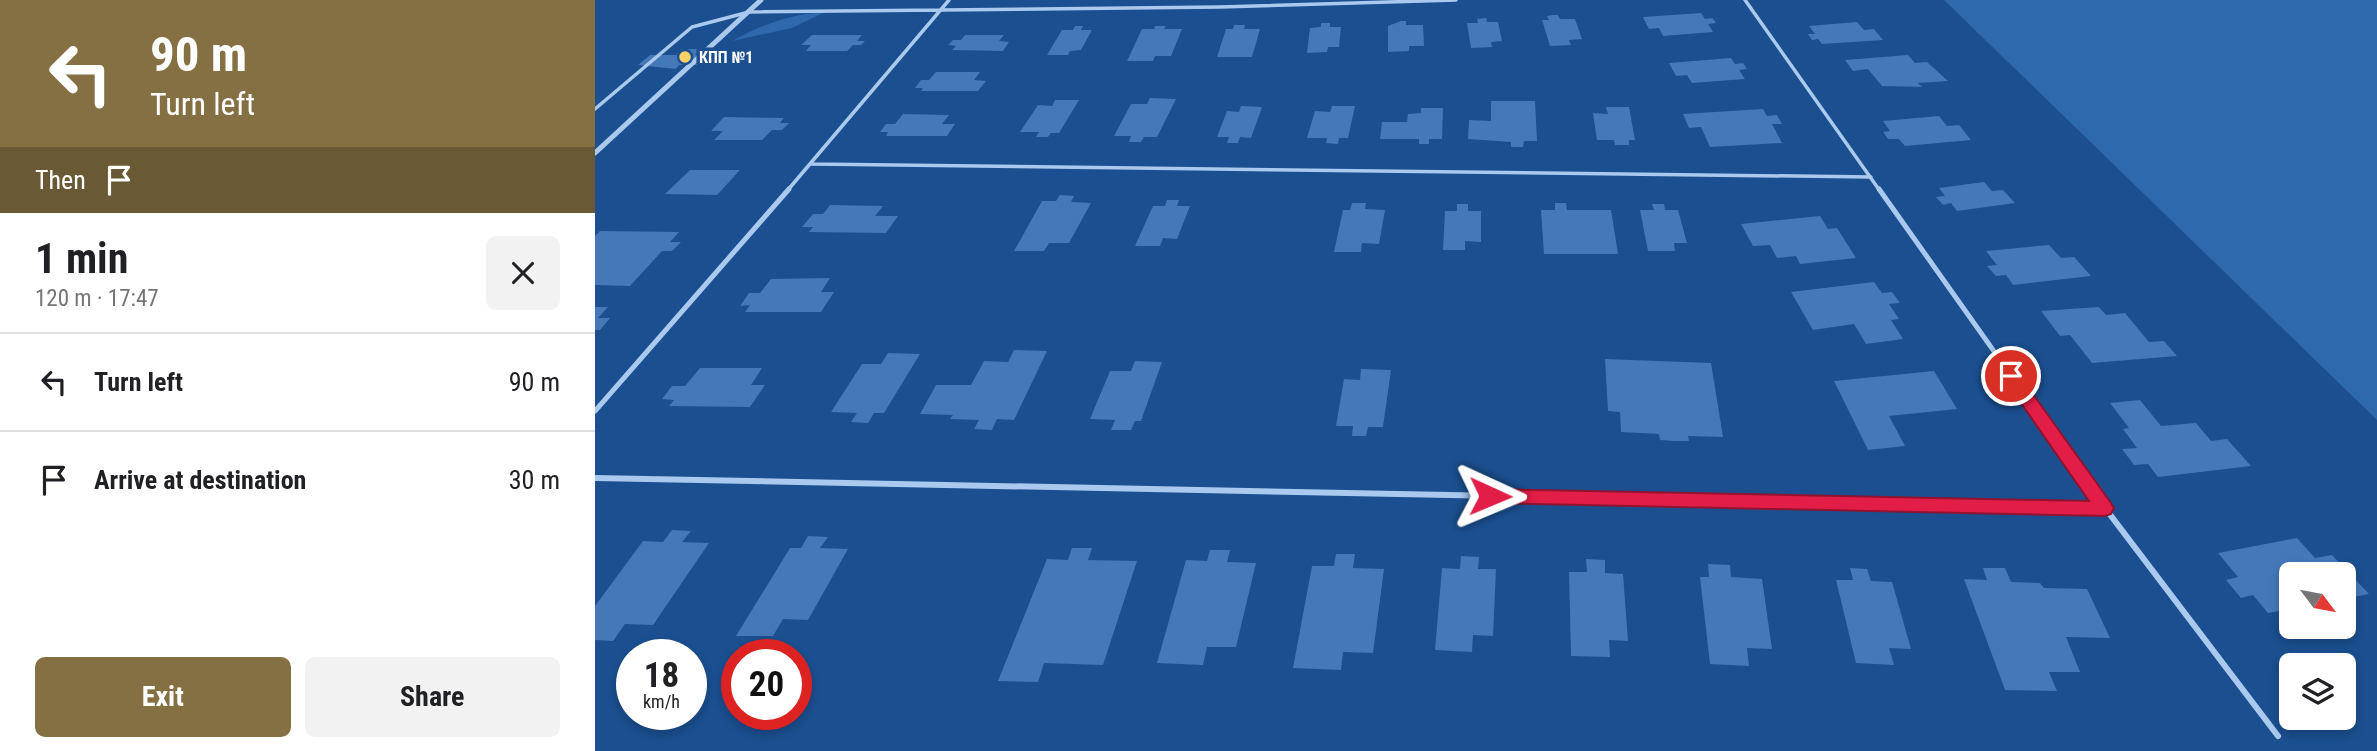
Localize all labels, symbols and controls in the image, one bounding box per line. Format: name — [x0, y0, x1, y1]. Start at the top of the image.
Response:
text: 90 m — [150, 26, 247, 83]
icon: left — [35, 28, 126, 119]
place label: КПП №1 — [699, 48, 753, 67]
marker: КПП №1 — [677, 49, 693, 65]
text: Turn left — [150, 85, 255, 123]
icon: arrive — [100, 161, 138, 199]
text: Then — [35, 165, 86, 195]
text: 1 min — [35, 234, 128, 283]
button: close — [486, 236, 560, 310]
text: 120 m · 17:47 — [35, 285, 159, 312]
pin — [1981, 346, 2041, 406]
icon: arrive — [1992, 357, 2030, 395]
icon: left — [35, 363, 73, 401]
text: Turn left — [94, 367, 183, 397]
text: 90 m — [509, 367, 560, 397]
position arrow — [1453, 459, 1527, 533]
icon: arrive — [35, 461, 73, 499]
text: Arrive at destination — [94, 465, 306, 495]
text: 30 m — [509, 465, 560, 495]
north arrow — [2279, 562, 2355, 639]
map controls — [2279, 562, 2356, 730]
speed limit sign: 20 — [721, 639, 812, 730]
button: layers — [2279, 653, 2356, 730]
text: 18 — [644, 655, 679, 696]
button: Exit — [35, 657, 291, 737]
button: Share — [305, 657, 560, 737]
text: km/h — [643, 691, 680, 712]

